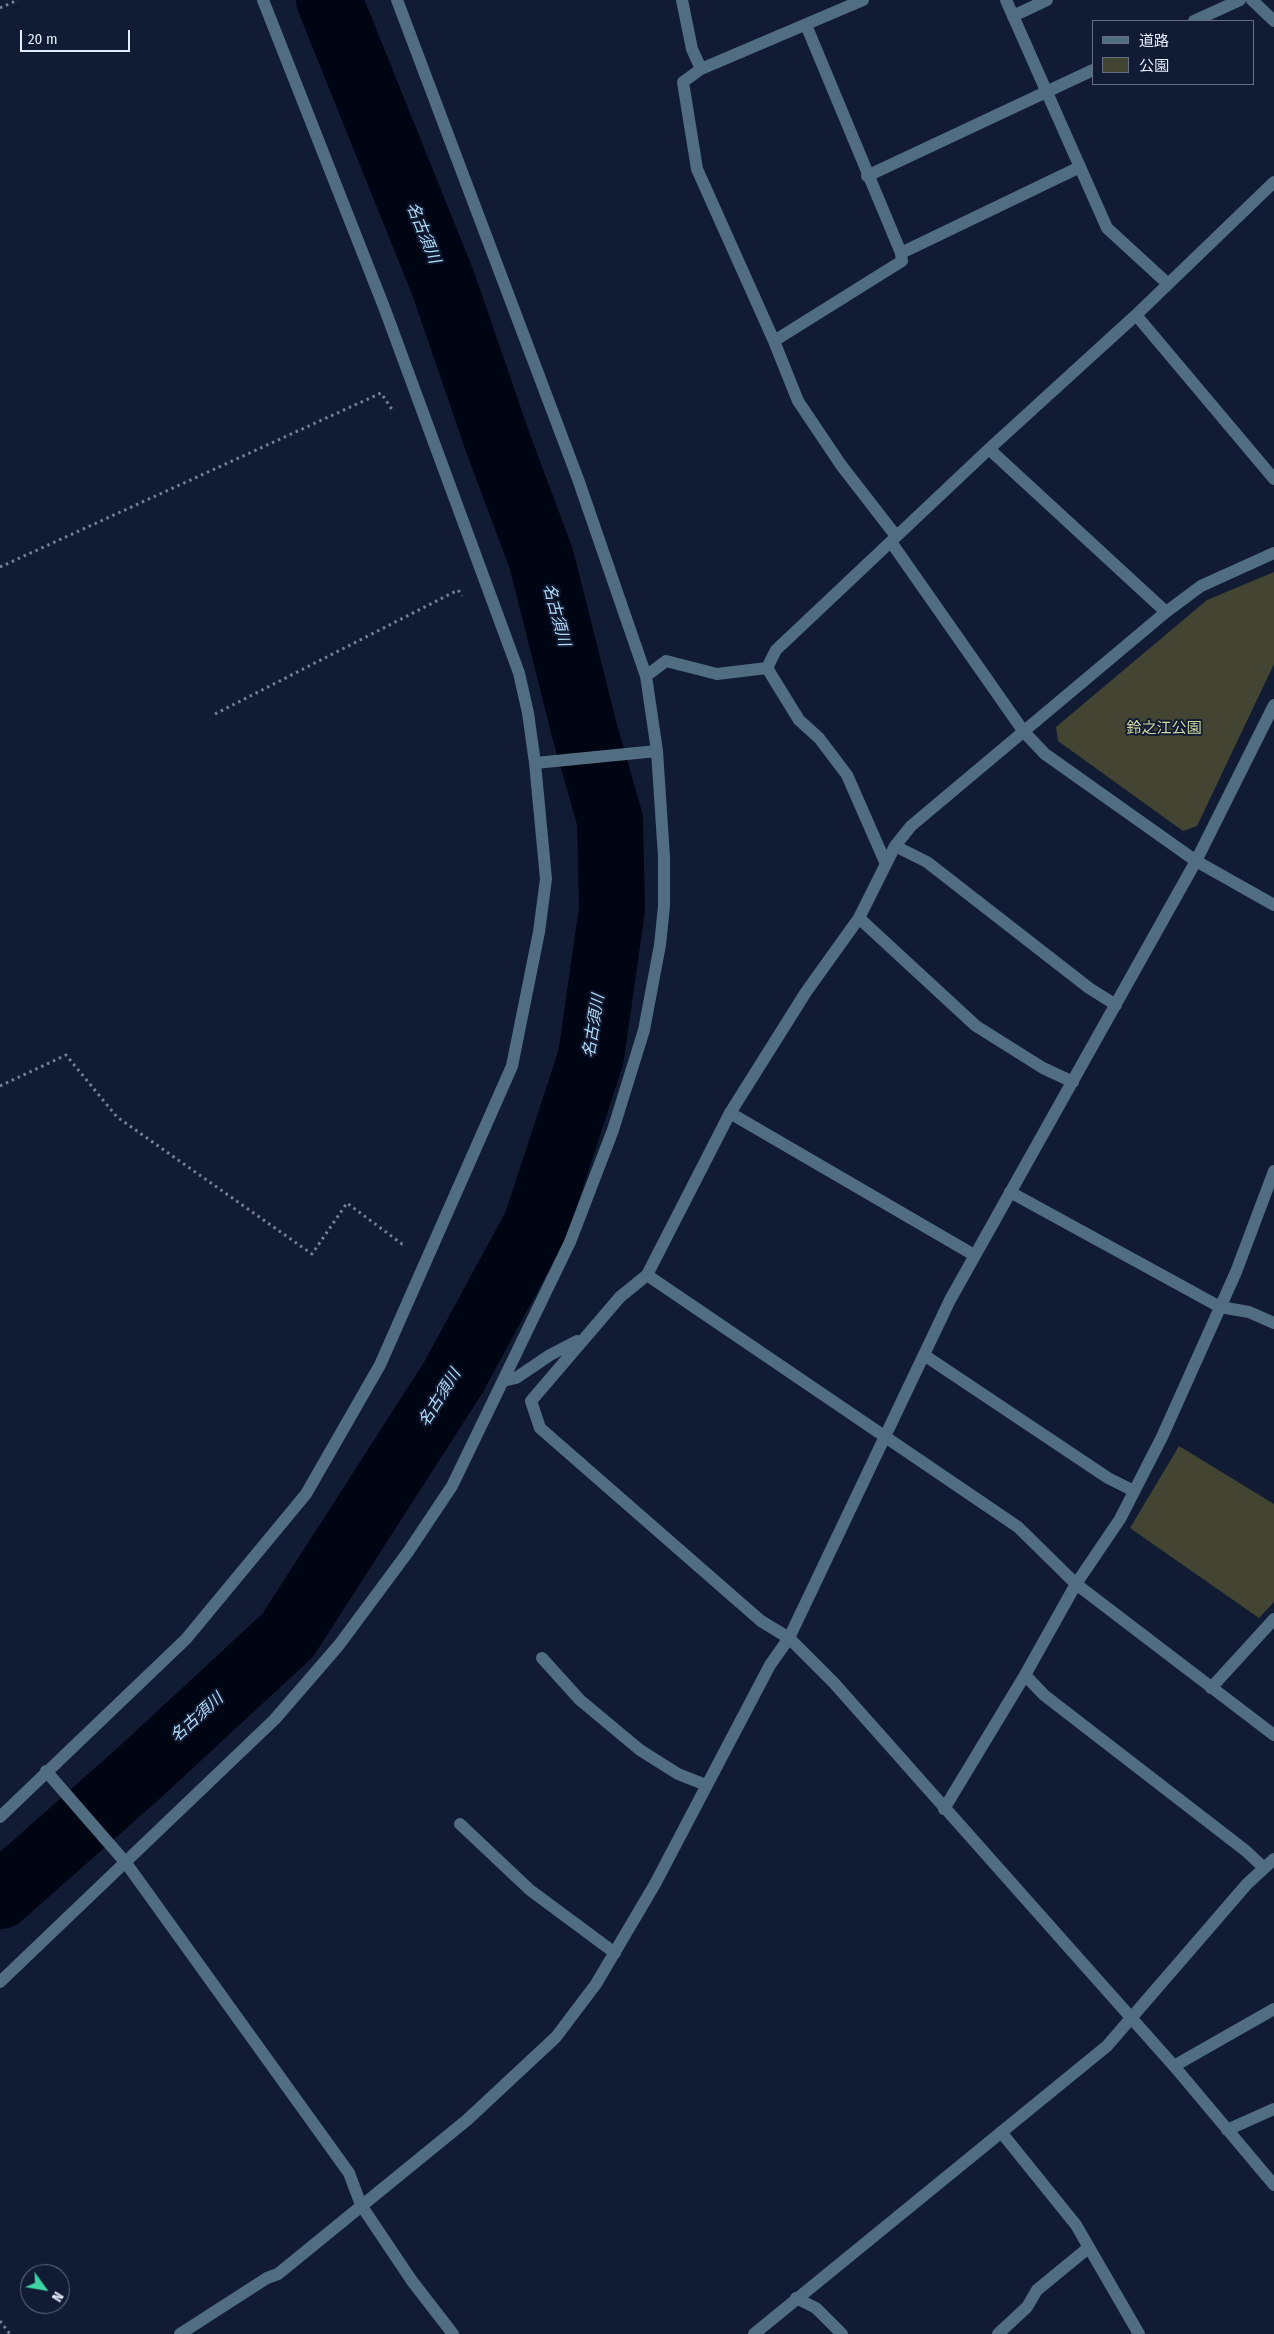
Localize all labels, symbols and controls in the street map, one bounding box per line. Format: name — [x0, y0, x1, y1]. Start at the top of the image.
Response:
scale bar — [22, 20, 132, 52]
legend — [1092, 20, 1254, 85]
text: 20 m — [28, 30, 58, 48]
text: 道路 — [1139, 32, 1169, 50]
text: 公園 — [1139, 57, 1169, 75]
water label: 名古須川 — [402, 200, 444, 266]
water label: 名古須川 — [538, 582, 574, 648]
park label: 鈴之江公園 — [1127, 720, 1201, 738]
water label: 名古須川 — [580, 993, 608, 1059]
water label: 名古須川 — [415, 1366, 465, 1430]
water label: 名古須川 — [167, 1689, 227, 1747]
north arrow — [20, 2264, 70, 2314]
text: N — [48, 2289, 67, 2305]

